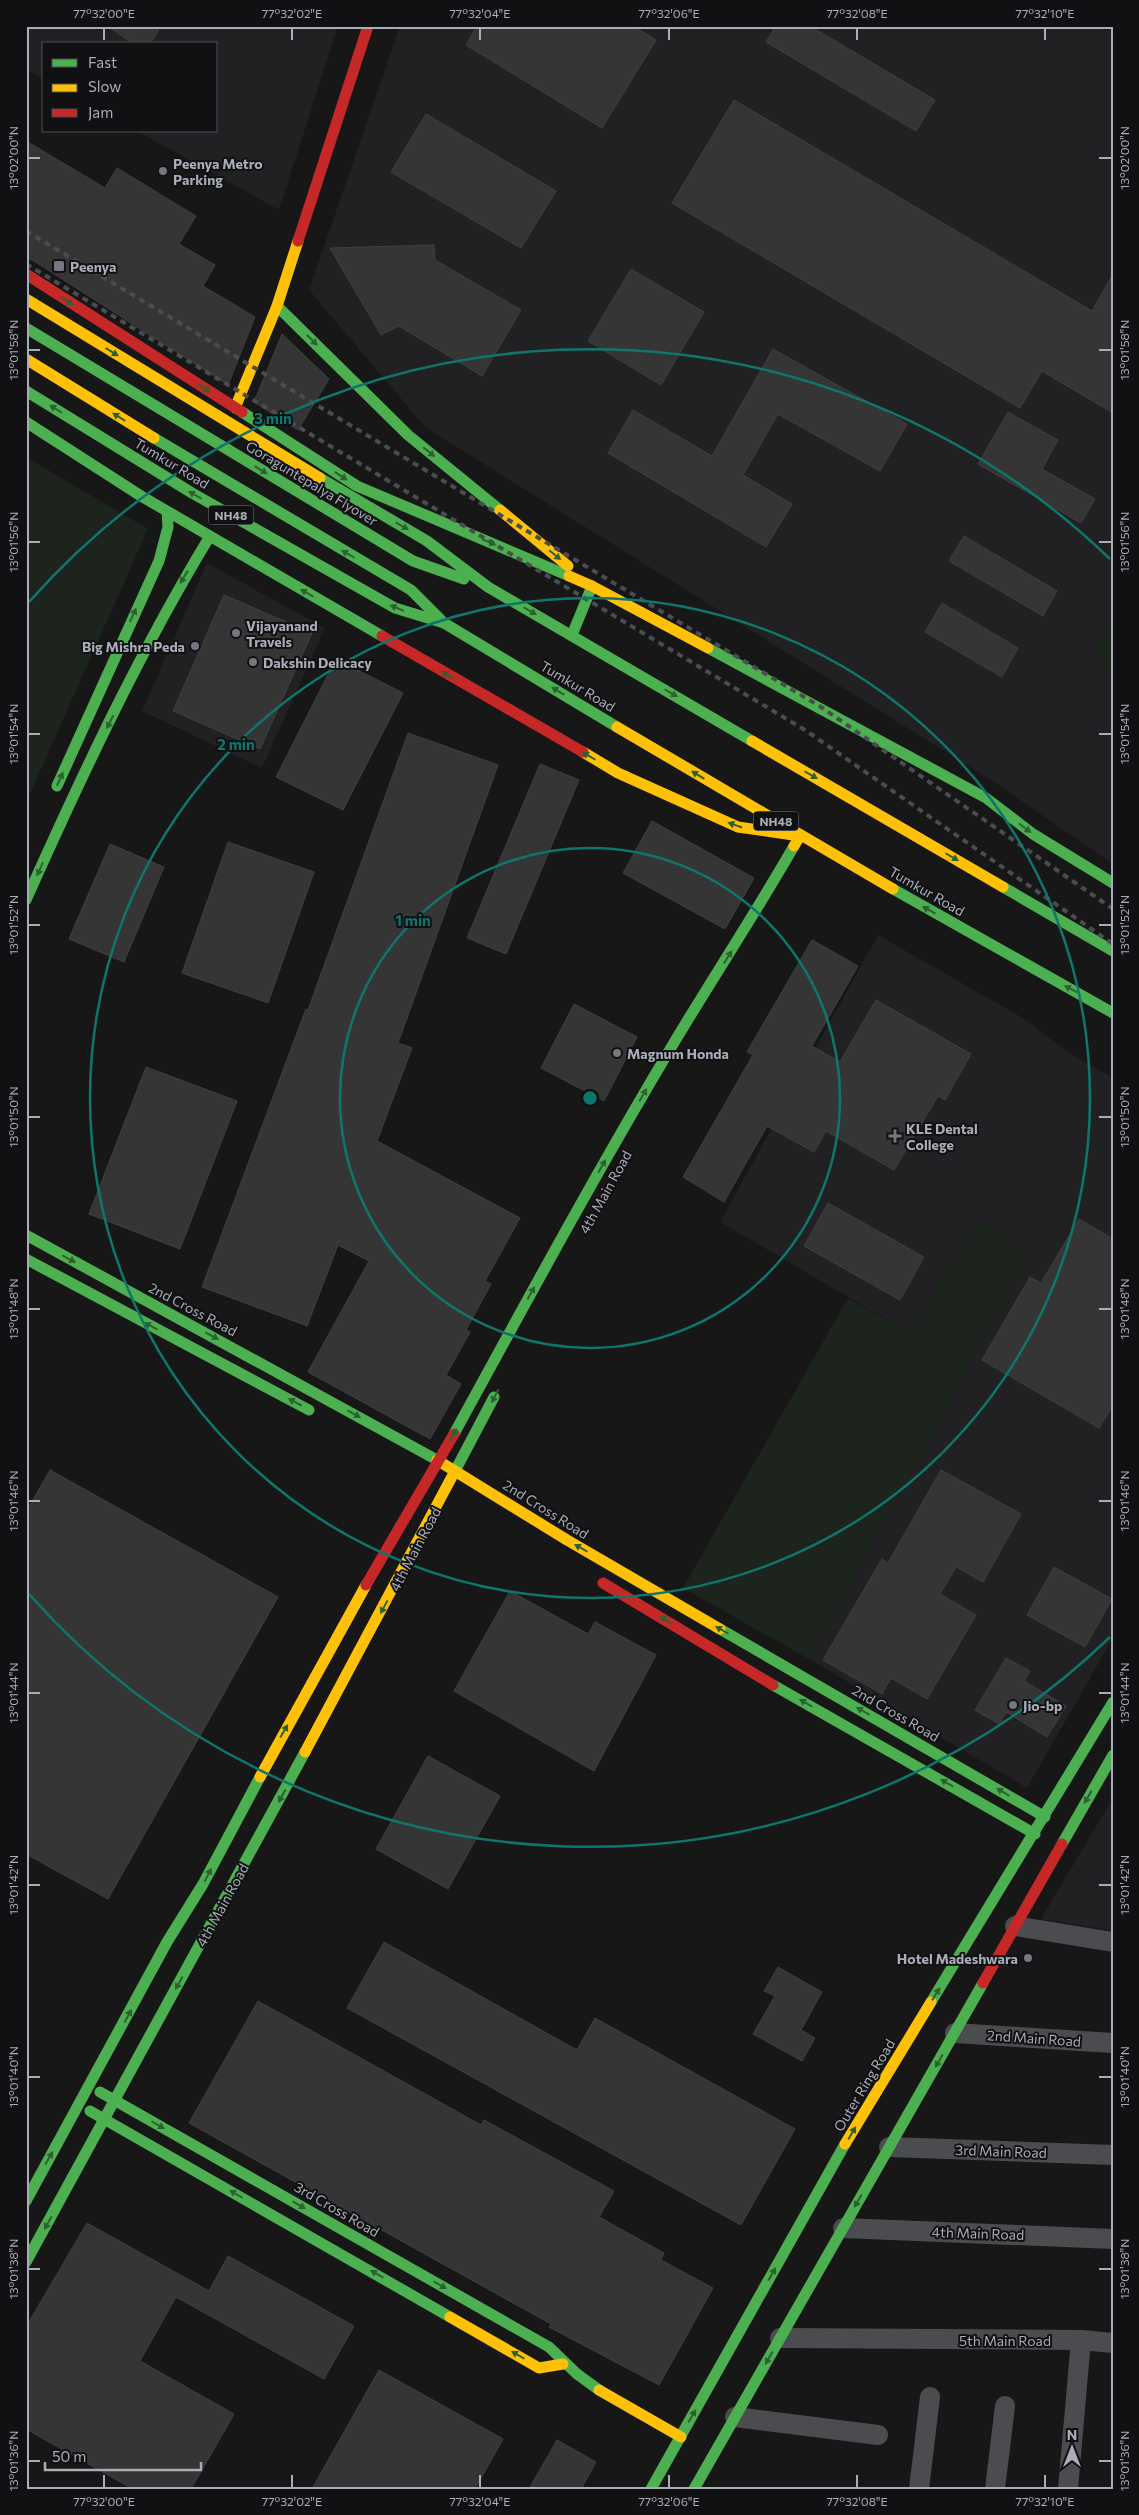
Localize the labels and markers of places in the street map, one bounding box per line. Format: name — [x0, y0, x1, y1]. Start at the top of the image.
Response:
place label: Peenya Metro Parking — [173, 155, 263, 188]
marker: Peenya Metro Parking — [157, 165, 169, 177]
place label: Peenya — [70, 258, 116, 275]
marker: Peenya — [52, 259, 66, 273]
place label: Vijayanand Travels — [246, 617, 318, 650]
marker: Vijayanand Travels — [230, 627, 242, 639]
place label: Big Mishra Peda — [82, 638, 185, 655]
marker: Big Mishra Peda — [189, 640, 201, 652]
place label: Dakshin Delicacy — [263, 654, 372, 671]
marker: Dakshin Delicacy — [247, 656, 259, 668]
place label: Magnum Honda — [627, 1045, 729, 1062]
marker: Magnum Honda — [611, 1047, 623, 1059]
centre of rings — [581, 1089, 599, 1107]
place label: KLE Dental College — [906, 1120, 978, 1153]
marker: KLE Dental College — [888, 1129, 902, 1143]
place label: Jio-bp — [1023, 1697, 1062, 1714]
marker: Jio-bp — [1007, 1699, 1019, 1711]
place label: Hotel Madeshwara — [897, 1950, 1018, 1967]
marker: Hotel Madeshwara — [1022, 1952, 1034, 1964]

